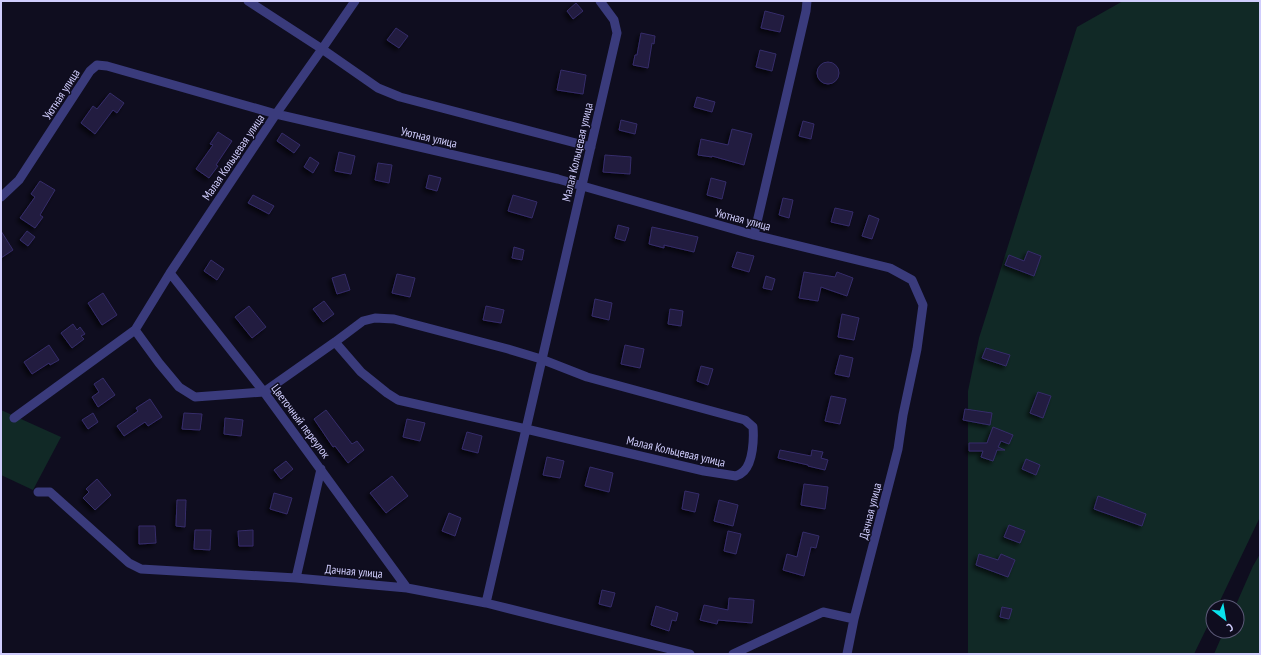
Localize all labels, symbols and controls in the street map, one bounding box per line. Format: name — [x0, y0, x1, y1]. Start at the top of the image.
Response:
street label: Уютная улица — [39, 66, 83, 122]
street label: Малая Кольцевая улица — [558, 101, 596, 203]
street label: Малая Кольцевая улица — [199, 111, 268, 203]
street label: Уютная улица — [399, 123, 459, 151]
street label: Уютная улица — [713, 204, 773, 234]
street label: Цветочный переулок — [268, 381, 334, 461]
street label: Малая Кольцевая улица — [625, 432, 727, 470]
street label: Дачная улица — [856, 481, 884, 541]
street label: Дачная улица — [325, 561, 384, 581]
north arrow — [1205, 599, 1245, 639]
text: С — [1224, 620, 1236, 635]

